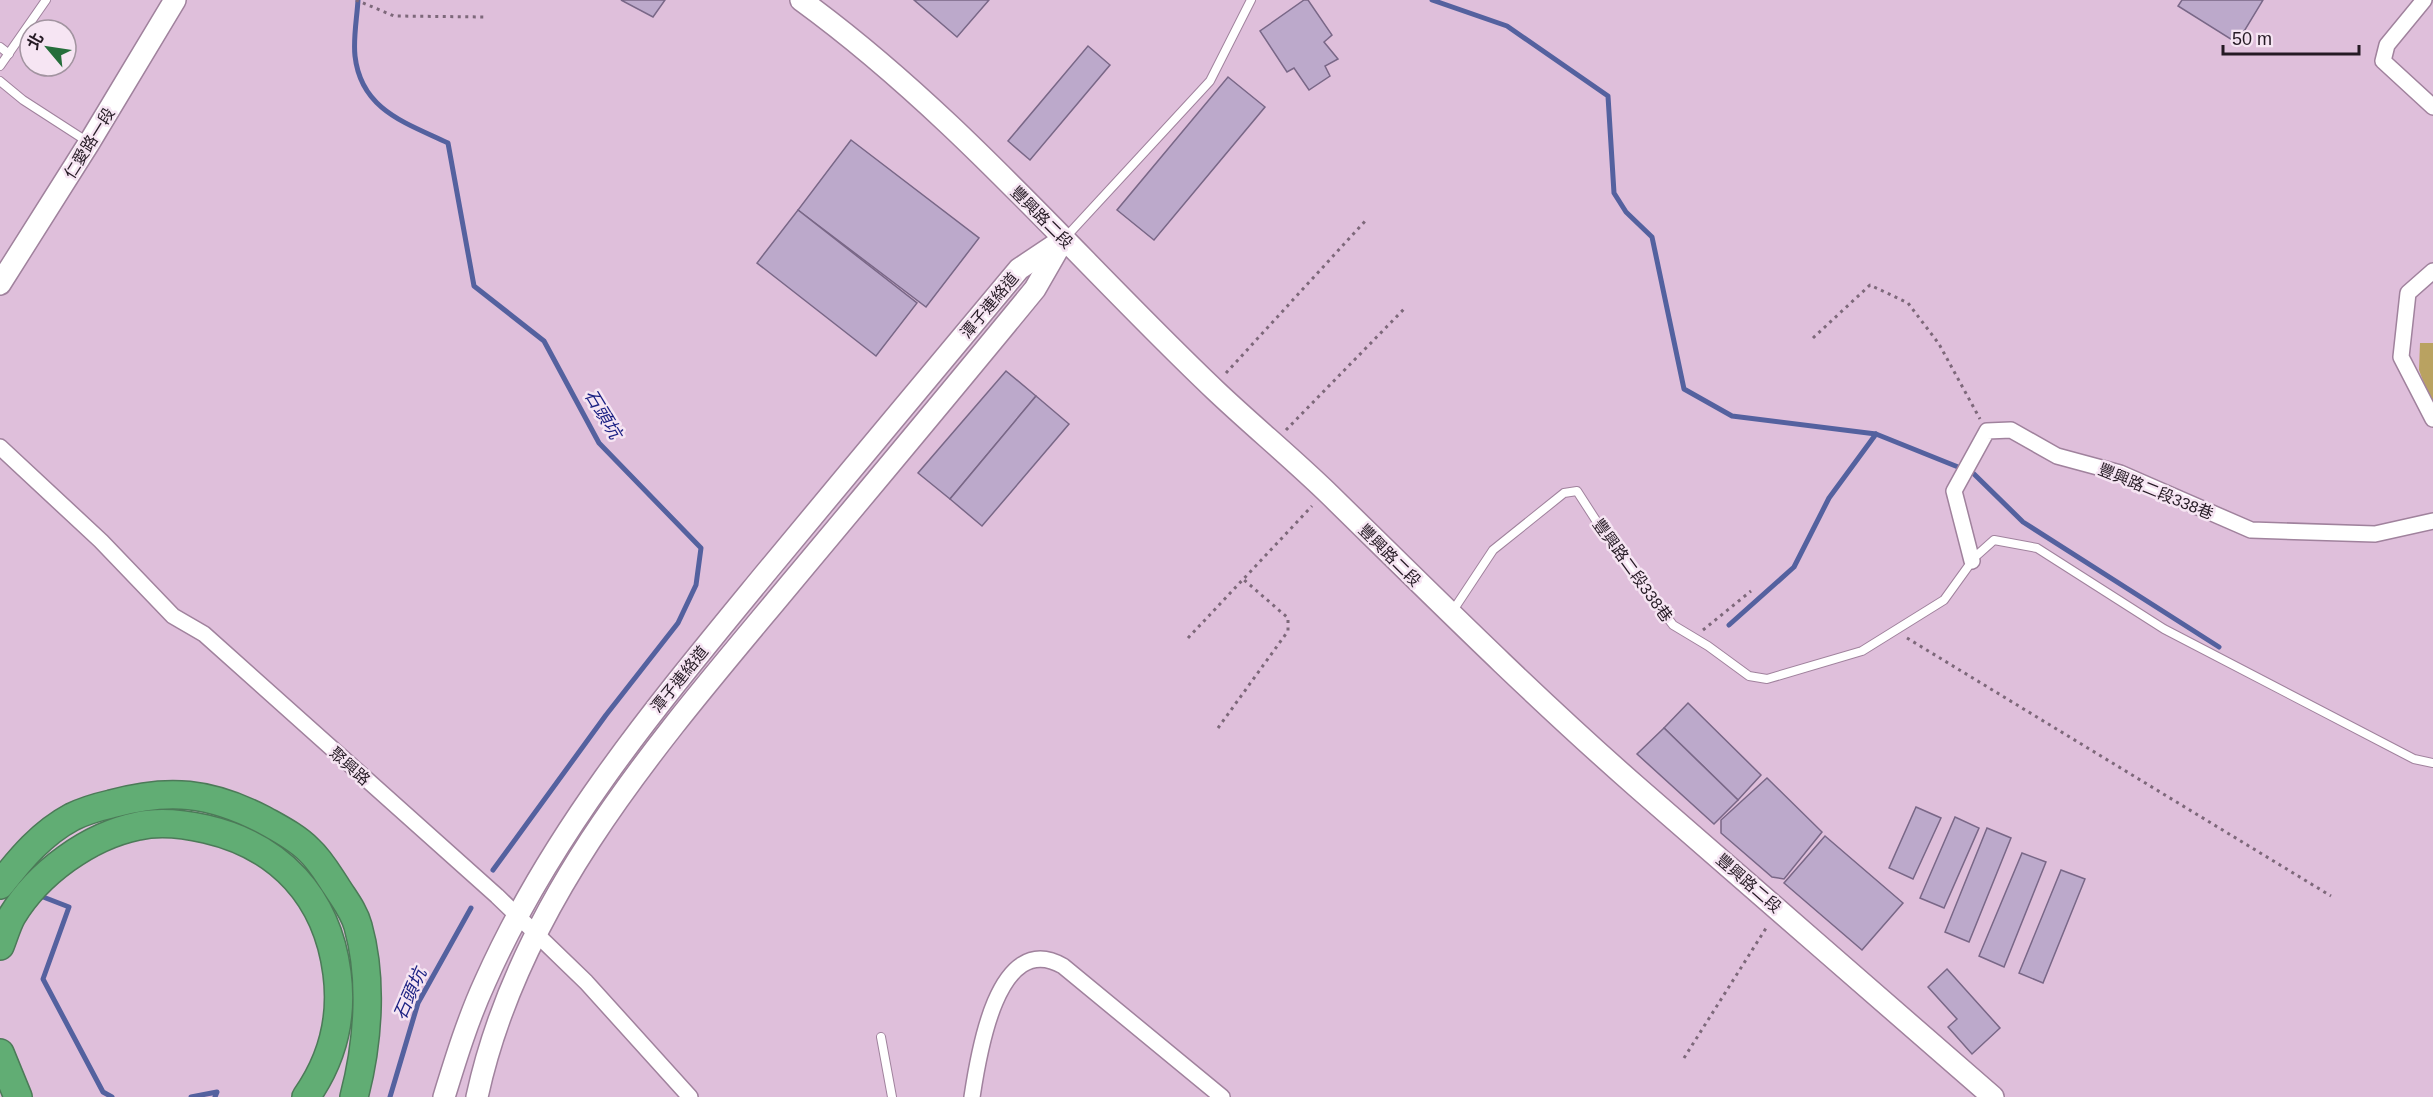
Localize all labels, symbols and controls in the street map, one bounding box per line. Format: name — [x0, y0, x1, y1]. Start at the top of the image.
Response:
north arrow — [18, 18, 78, 78]
scale bar — [2223, 18, 2360, 56]
text: 50 m — [2232, 29, 2272, 49]
text: 北 — [24, 30, 47, 52]
street label: 仁愛路一段 — [61, 105, 118, 182]
street label: 豐興路二段 — [1007, 183, 1076, 252]
street label: 潭子連絡道 — [957, 269, 1022, 341]
water label: 石頭坑 — [581, 386, 627, 445]
street label: 豐興路二段338巷 — [2096, 461, 2216, 522]
street label: 豐興路二段338巷 — [1590, 516, 1676, 625]
street label: 豐興路二段 — [1355, 521, 1424, 590]
street label: 潭子連絡道 — [648, 643, 711, 716]
street label: 聚興路 — [326, 744, 373, 789]
street label: 豐興路二段 — [1713, 851, 1784, 916]
water label: 石頭坑 — [390, 963, 431, 1023]

